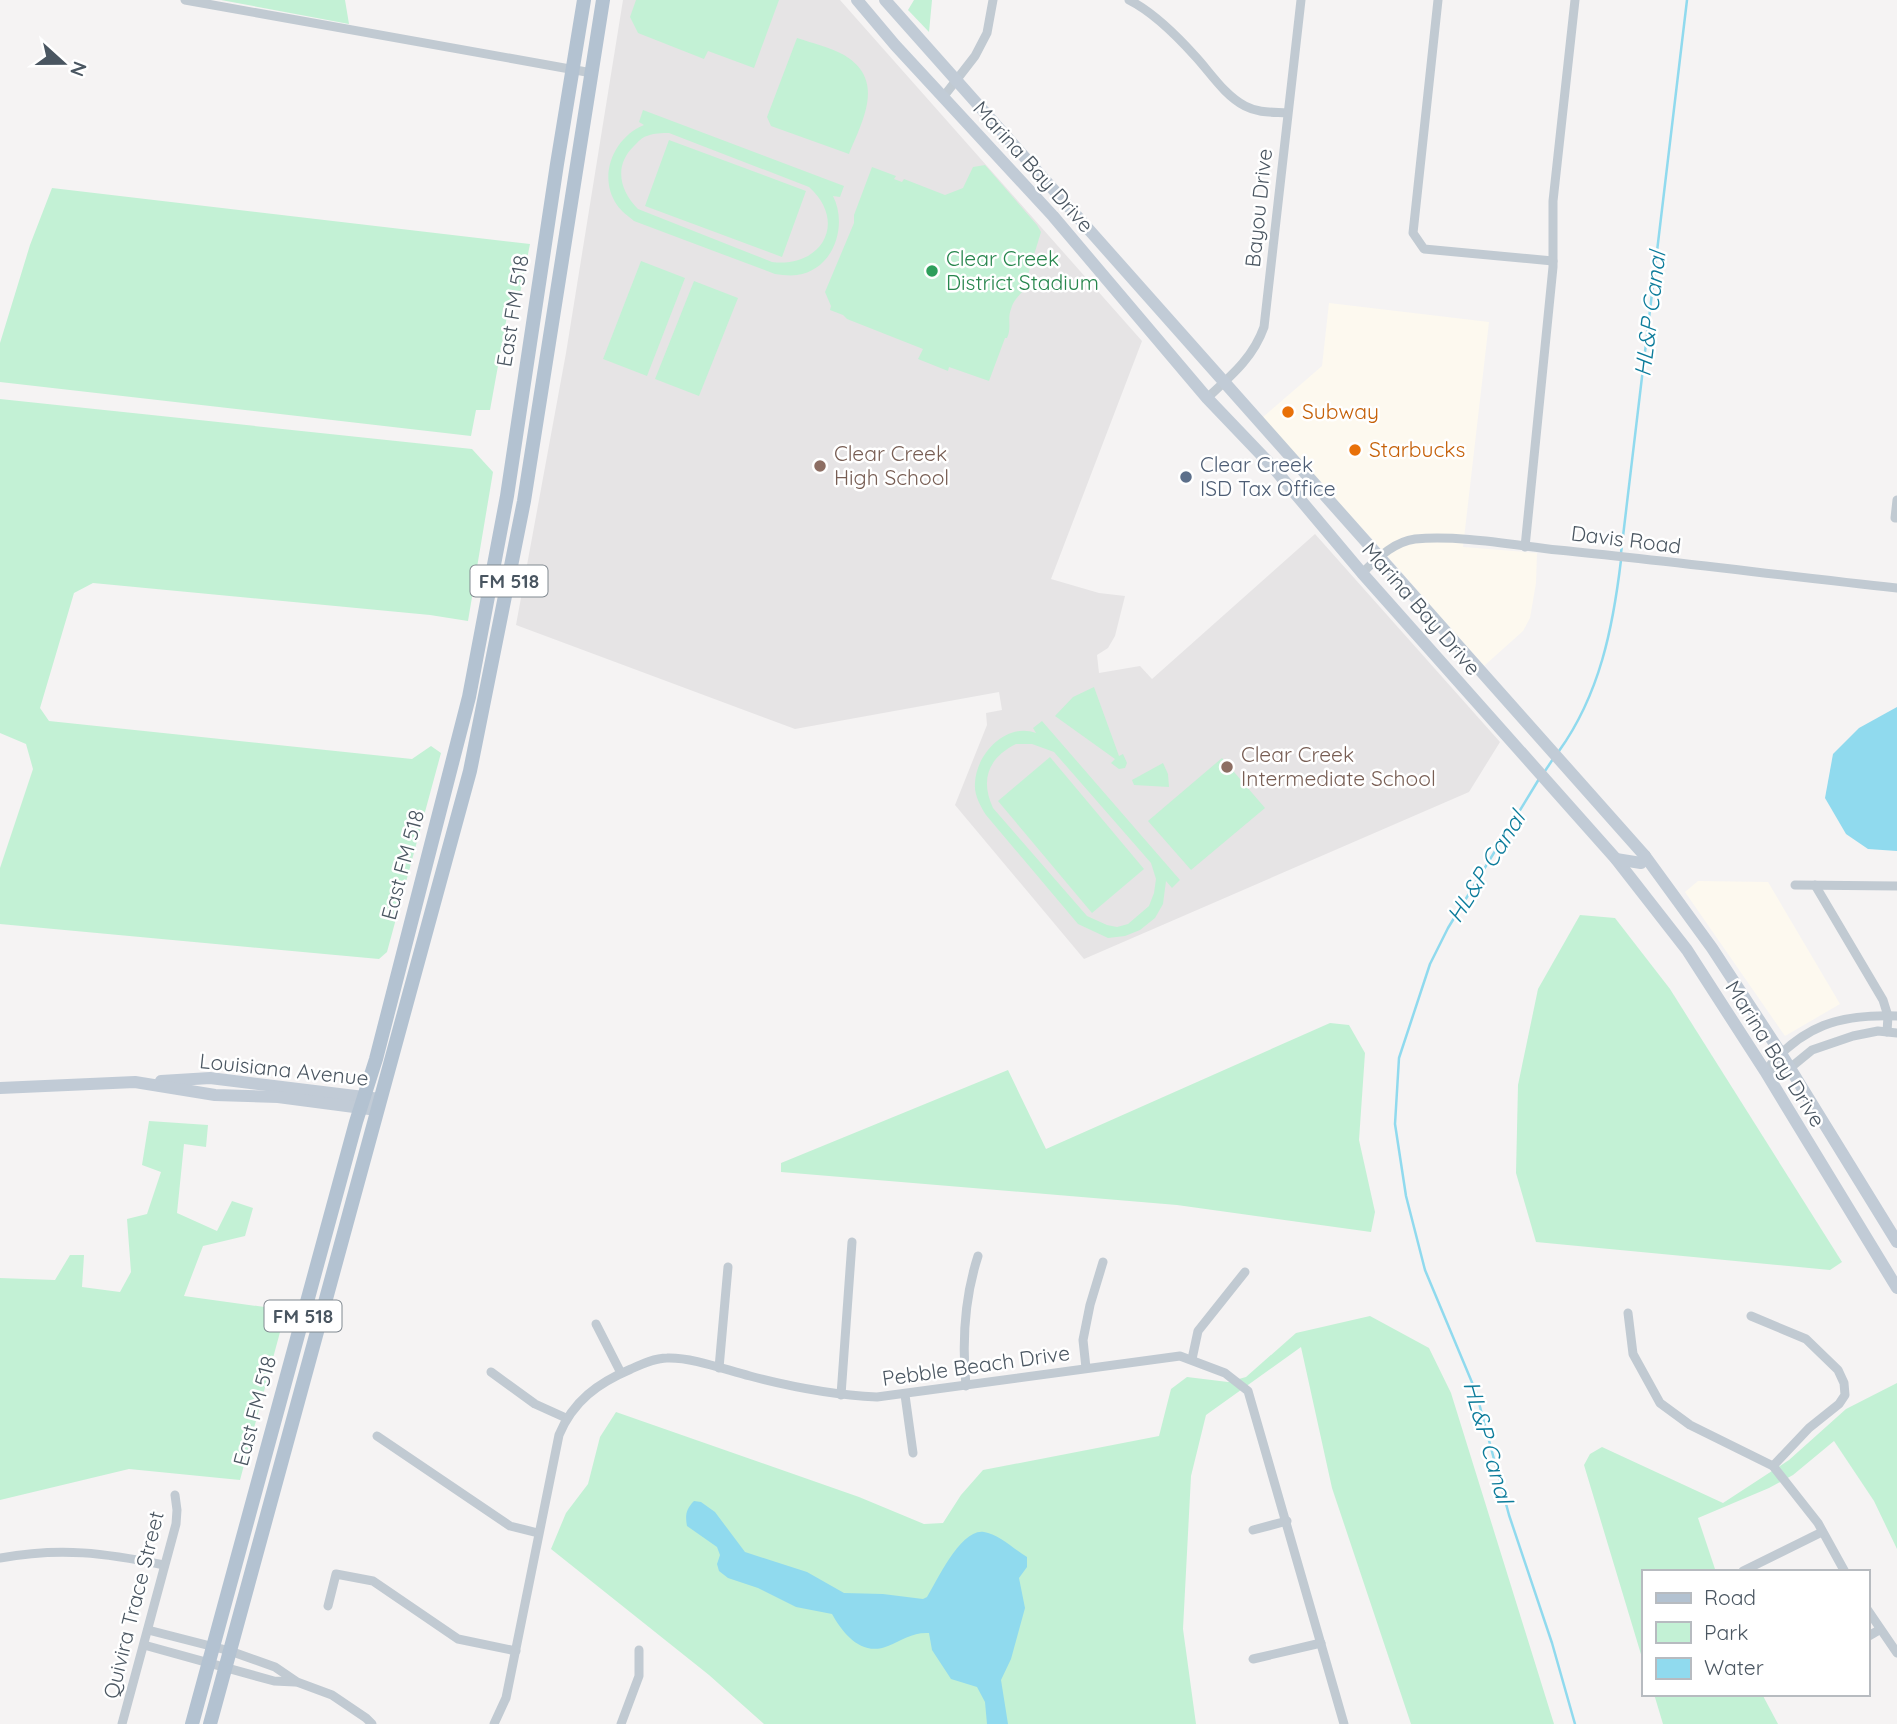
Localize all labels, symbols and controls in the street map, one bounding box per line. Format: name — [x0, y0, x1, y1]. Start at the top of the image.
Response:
north arrow — [28, 28, 98, 98]
text: N — [65, 58, 93, 80]
street label: Marina Bay Drive — [968, 95, 1100, 237]
street label: Bayou Drive — [1239, 147, 1277, 268]
place label: Clear Creek District Stadium — [946, 245, 1099, 295]
water label: HL&P Canal — [1627, 247, 1672, 378]
street label: East FM 518 — [490, 253, 534, 369]
marker: Clear Creek District Stadium — [924, 263, 940, 279]
place label: Subway — [1302, 398, 1379, 424]
marker: Subway — [1280, 404, 1296, 420]
place label: Starbucks — [1369, 436, 1465, 462]
place label: Clear Creek High School — [834, 440, 949, 490]
marker: Starbucks — [1347, 442, 1363, 458]
place label: Clear Creek ISD Tax Office — [1200, 451, 1336, 501]
marker: Clear Creek High School — [812, 458, 828, 474]
marker: Clear Creek ISD Tax Office — [1178, 469, 1194, 485]
street label: Davis Road — [1570, 519, 1683, 559]
street label: Marina Bay Drive — [1357, 536, 1487, 680]
road number: FM 518 — [470, 566, 548, 596]
place label: Clear Creek Intermediate School — [1241, 741, 1436, 791]
marker: Clear Creek Intermediate School — [1219, 759, 1235, 775]
water label: HL&P Canal — [1440, 803, 1533, 928]
street label: East FM 518 — [375, 807, 429, 923]
street label: Marina Bay Drive — [1720, 975, 1831, 1132]
street label: Louisiana Avenue — [198, 1047, 370, 1091]
road number: FM 518 — [264, 1300, 342, 1332]
street label: Pebble Beach Drive — [880, 1339, 1071, 1391]
street label: East FM 518 — [227, 1353, 281, 1469]
water label: HL&P Canal — [1457, 1377, 1521, 1509]
street label: Quivira Trace Street — [97, 1508, 169, 1701]
legend — [1642, 1570, 1869, 1696]
text: Road — [1704, 1584, 1756, 1610]
text: Park — [1704, 1619, 1748, 1645]
text: Water — [1704, 1654, 1764, 1680]

